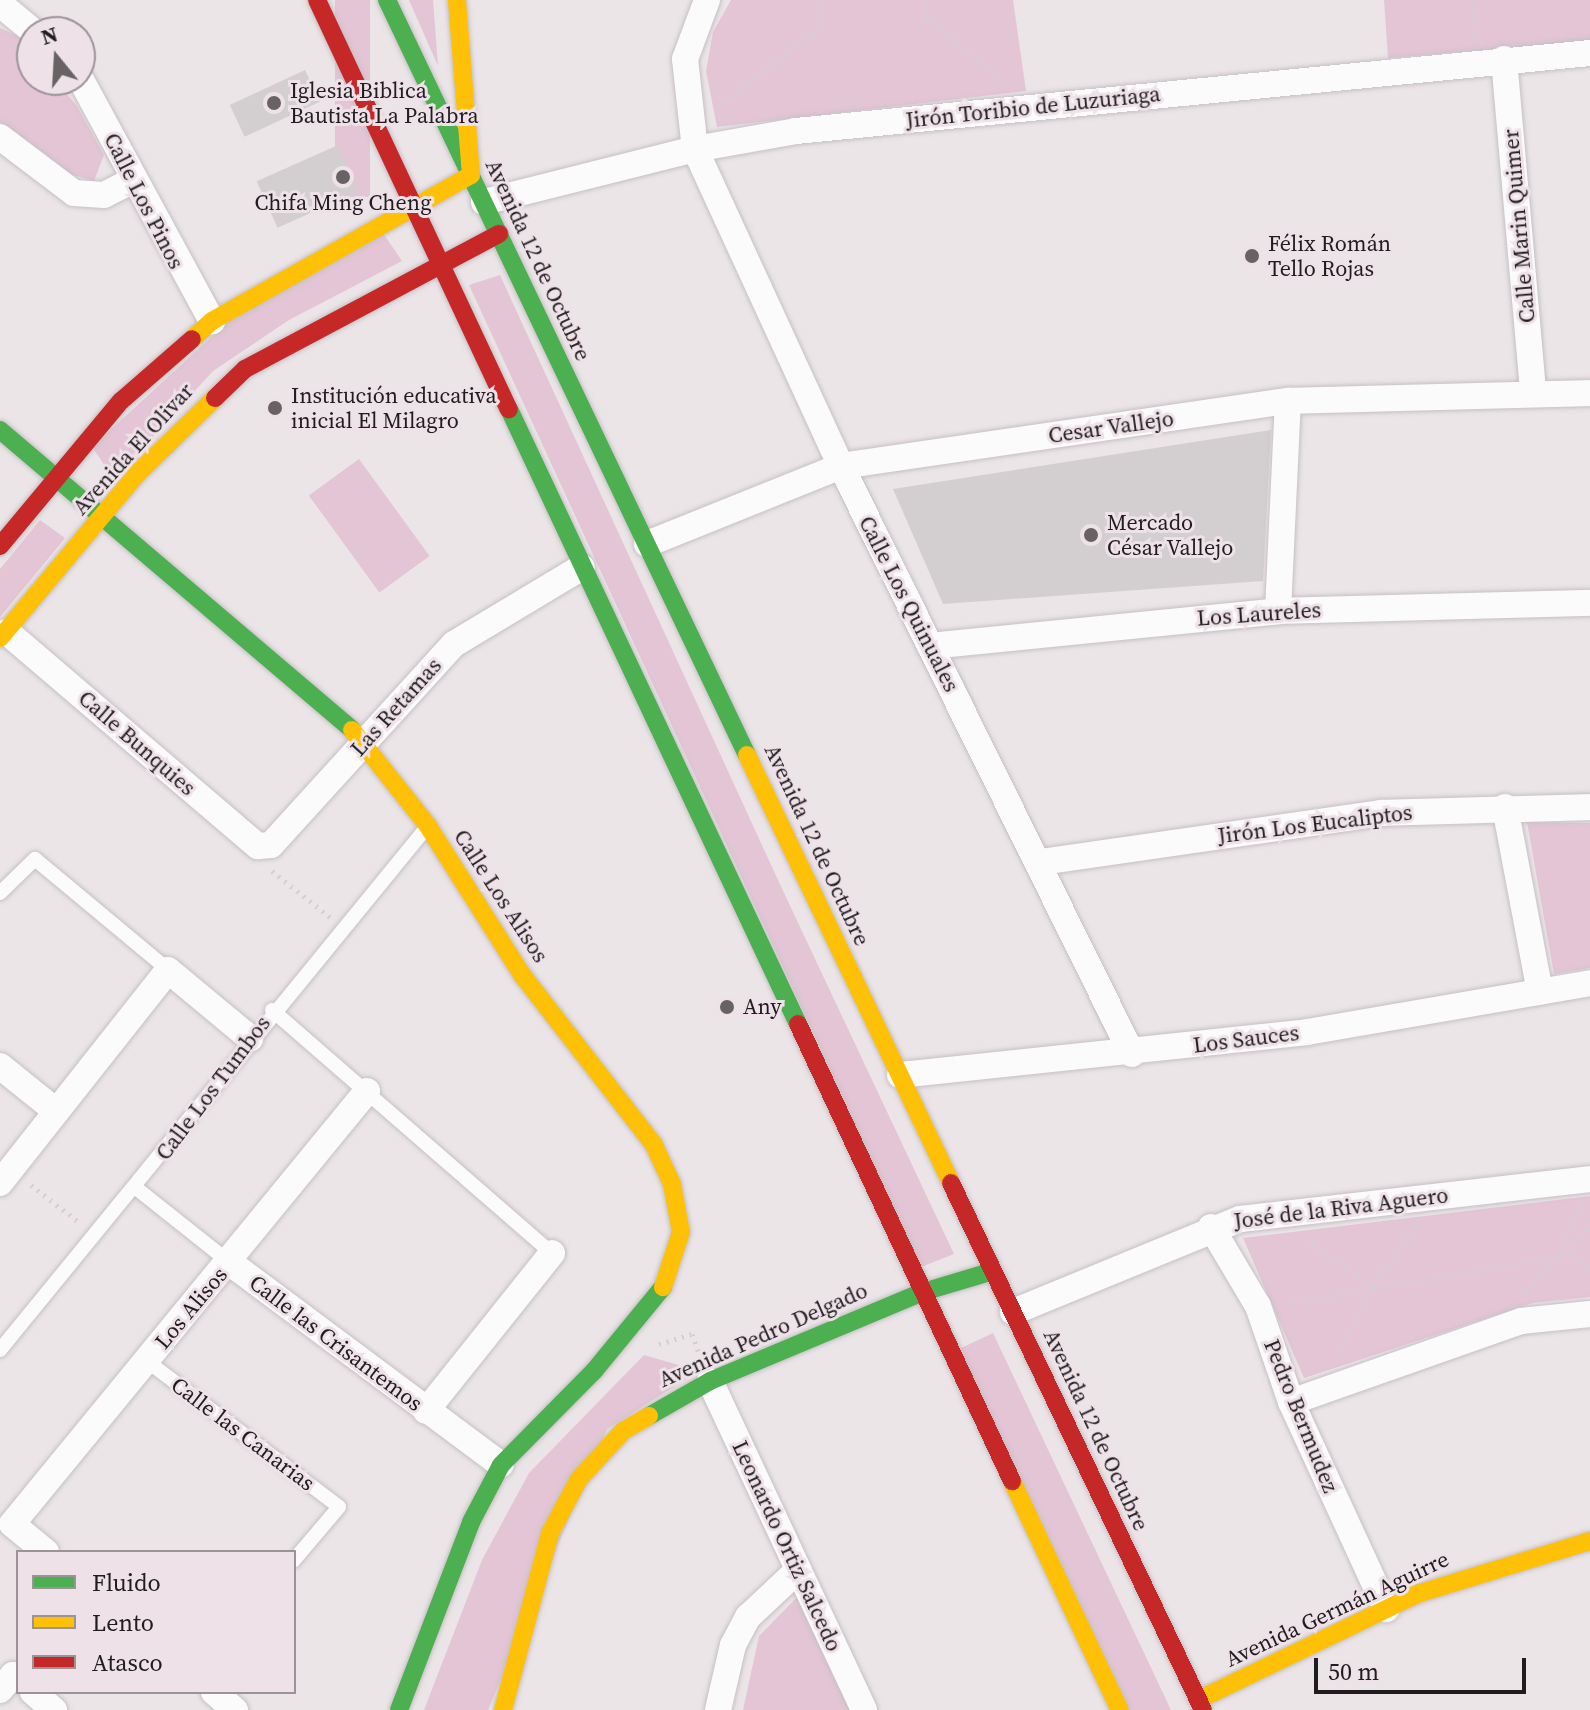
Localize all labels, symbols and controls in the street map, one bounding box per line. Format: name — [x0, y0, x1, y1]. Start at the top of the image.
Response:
north arrow — [16, 16, 96, 96]
text: N — [37, 18, 61, 52]
place label: Iglesia Biblica Bautista La Palabra — [290, 77, 479, 128]
street label: Jirón Toribio de Luzuriaga — [904, 80, 1162, 134]
marker: Iglesia Biblica Bautista La Palabra — [265, 94, 283, 112]
street label: Calle Marin Quimer — [1497, 128, 1541, 324]
street label: Calle Los Pinos — [98, 129, 190, 273]
street label: Avenida 12 de Octubre — [480, 155, 596, 365]
marker: Chifa Ming Cheng — [334, 168, 352, 186]
place label: Chifa Ming Cheng — [254, 190, 432, 216]
place label: Félix Román Tello Rojas — [1268, 230, 1391, 282]
marker: Félix Román Tello Rojas — [1243, 247, 1261, 265]
street label: Avenida El Olivar — [67, 378, 199, 520]
place label: Institución educativa inicial El Milagro — [291, 382, 497, 434]
marker: Institución educativa inicial El Milagro — [266, 399, 284, 417]
street label: Cesar Vallejo — [1046, 405, 1176, 449]
place label: Mercado César Vallejo — [1107, 509, 1234, 560]
street label: Calle Los Quinuales — [853, 512, 965, 696]
marker: Mercado César Vallejo — [1082, 526, 1100, 544]
street label: Los Laureles — [1196, 596, 1322, 632]
street label: Las Retamas — [345, 652, 447, 762]
street label: Calle Bunquies — [73, 685, 201, 801]
street label: Avenida 12 de Octubre — [759, 740, 875, 950]
street label: Jirón Los Eucaliptos — [1216, 799, 1414, 849]
street label: Calle Los Alisos — [448, 825, 554, 967]
place label: Any — [743, 994, 782, 1020]
marker: Any — [718, 998, 736, 1016]
street label: Calle Los Tumbos — [150, 1011, 276, 1165]
street label: Los Sauces — [1192, 1019, 1300, 1059]
street label: José de la Riva Aguero — [1232, 1182, 1450, 1234]
street label: Los Alisos — [149, 1262, 233, 1354]
street label: Calle las Crisantemos — [244, 1269, 428, 1417]
street label: Avenida Pedro Delgado — [654, 1277, 872, 1393]
street label: Avenida 12 de Octubre — [1038, 1325, 1154, 1535]
street label: Pedro Bermudez — [1258, 1336, 1344, 1496]
street label: Calle las Canarias — [166, 1371, 320, 1497]
street label: Leonardo Ortiz Salcedo — [727, 1437, 847, 1655]
street label: Avenida Germán Aguirre — [1221, 1546, 1453, 1672]
legend — [16, 1550, 296, 1694]
text: Fluido — [92, 1566, 161, 1599]
text: Lento — [92, 1606, 154, 1639]
scale bar — [1318, 1642, 1530, 1692]
text: Atasco — [92, 1646, 163, 1679]
text: 50 m — [1328, 1655, 1379, 1688]

